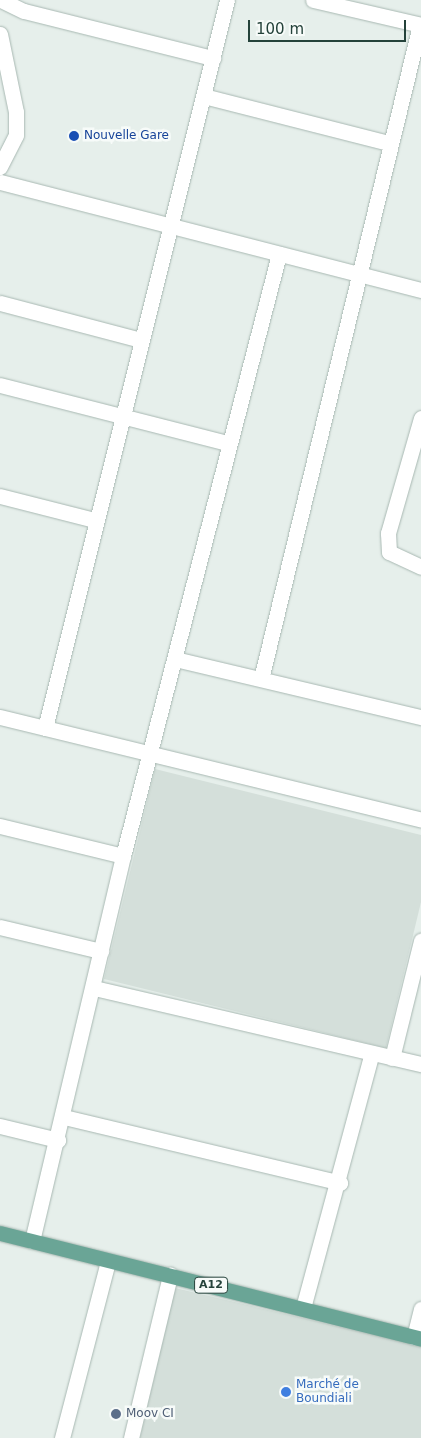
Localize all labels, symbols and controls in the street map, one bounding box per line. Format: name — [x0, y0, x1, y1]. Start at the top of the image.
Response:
scale bar — [251, 10, 408, 42]
text: 100 m — [256, 20, 304, 38]
place label: Nouvelle Gare — [84, 129, 169, 143]
marker: Nouvelle Gare — [68, 130, 80, 142]
road number: A12 — [194, 1276, 228, 1294]
place label: Marché de Boundiali — [296, 1378, 359, 1406]
marker: Marché de Boundiali — [280, 1386, 292, 1398]
place label: Moov CI — [126, 1407, 174, 1421]
marker: Moov CI — [110, 1408, 122, 1420]

